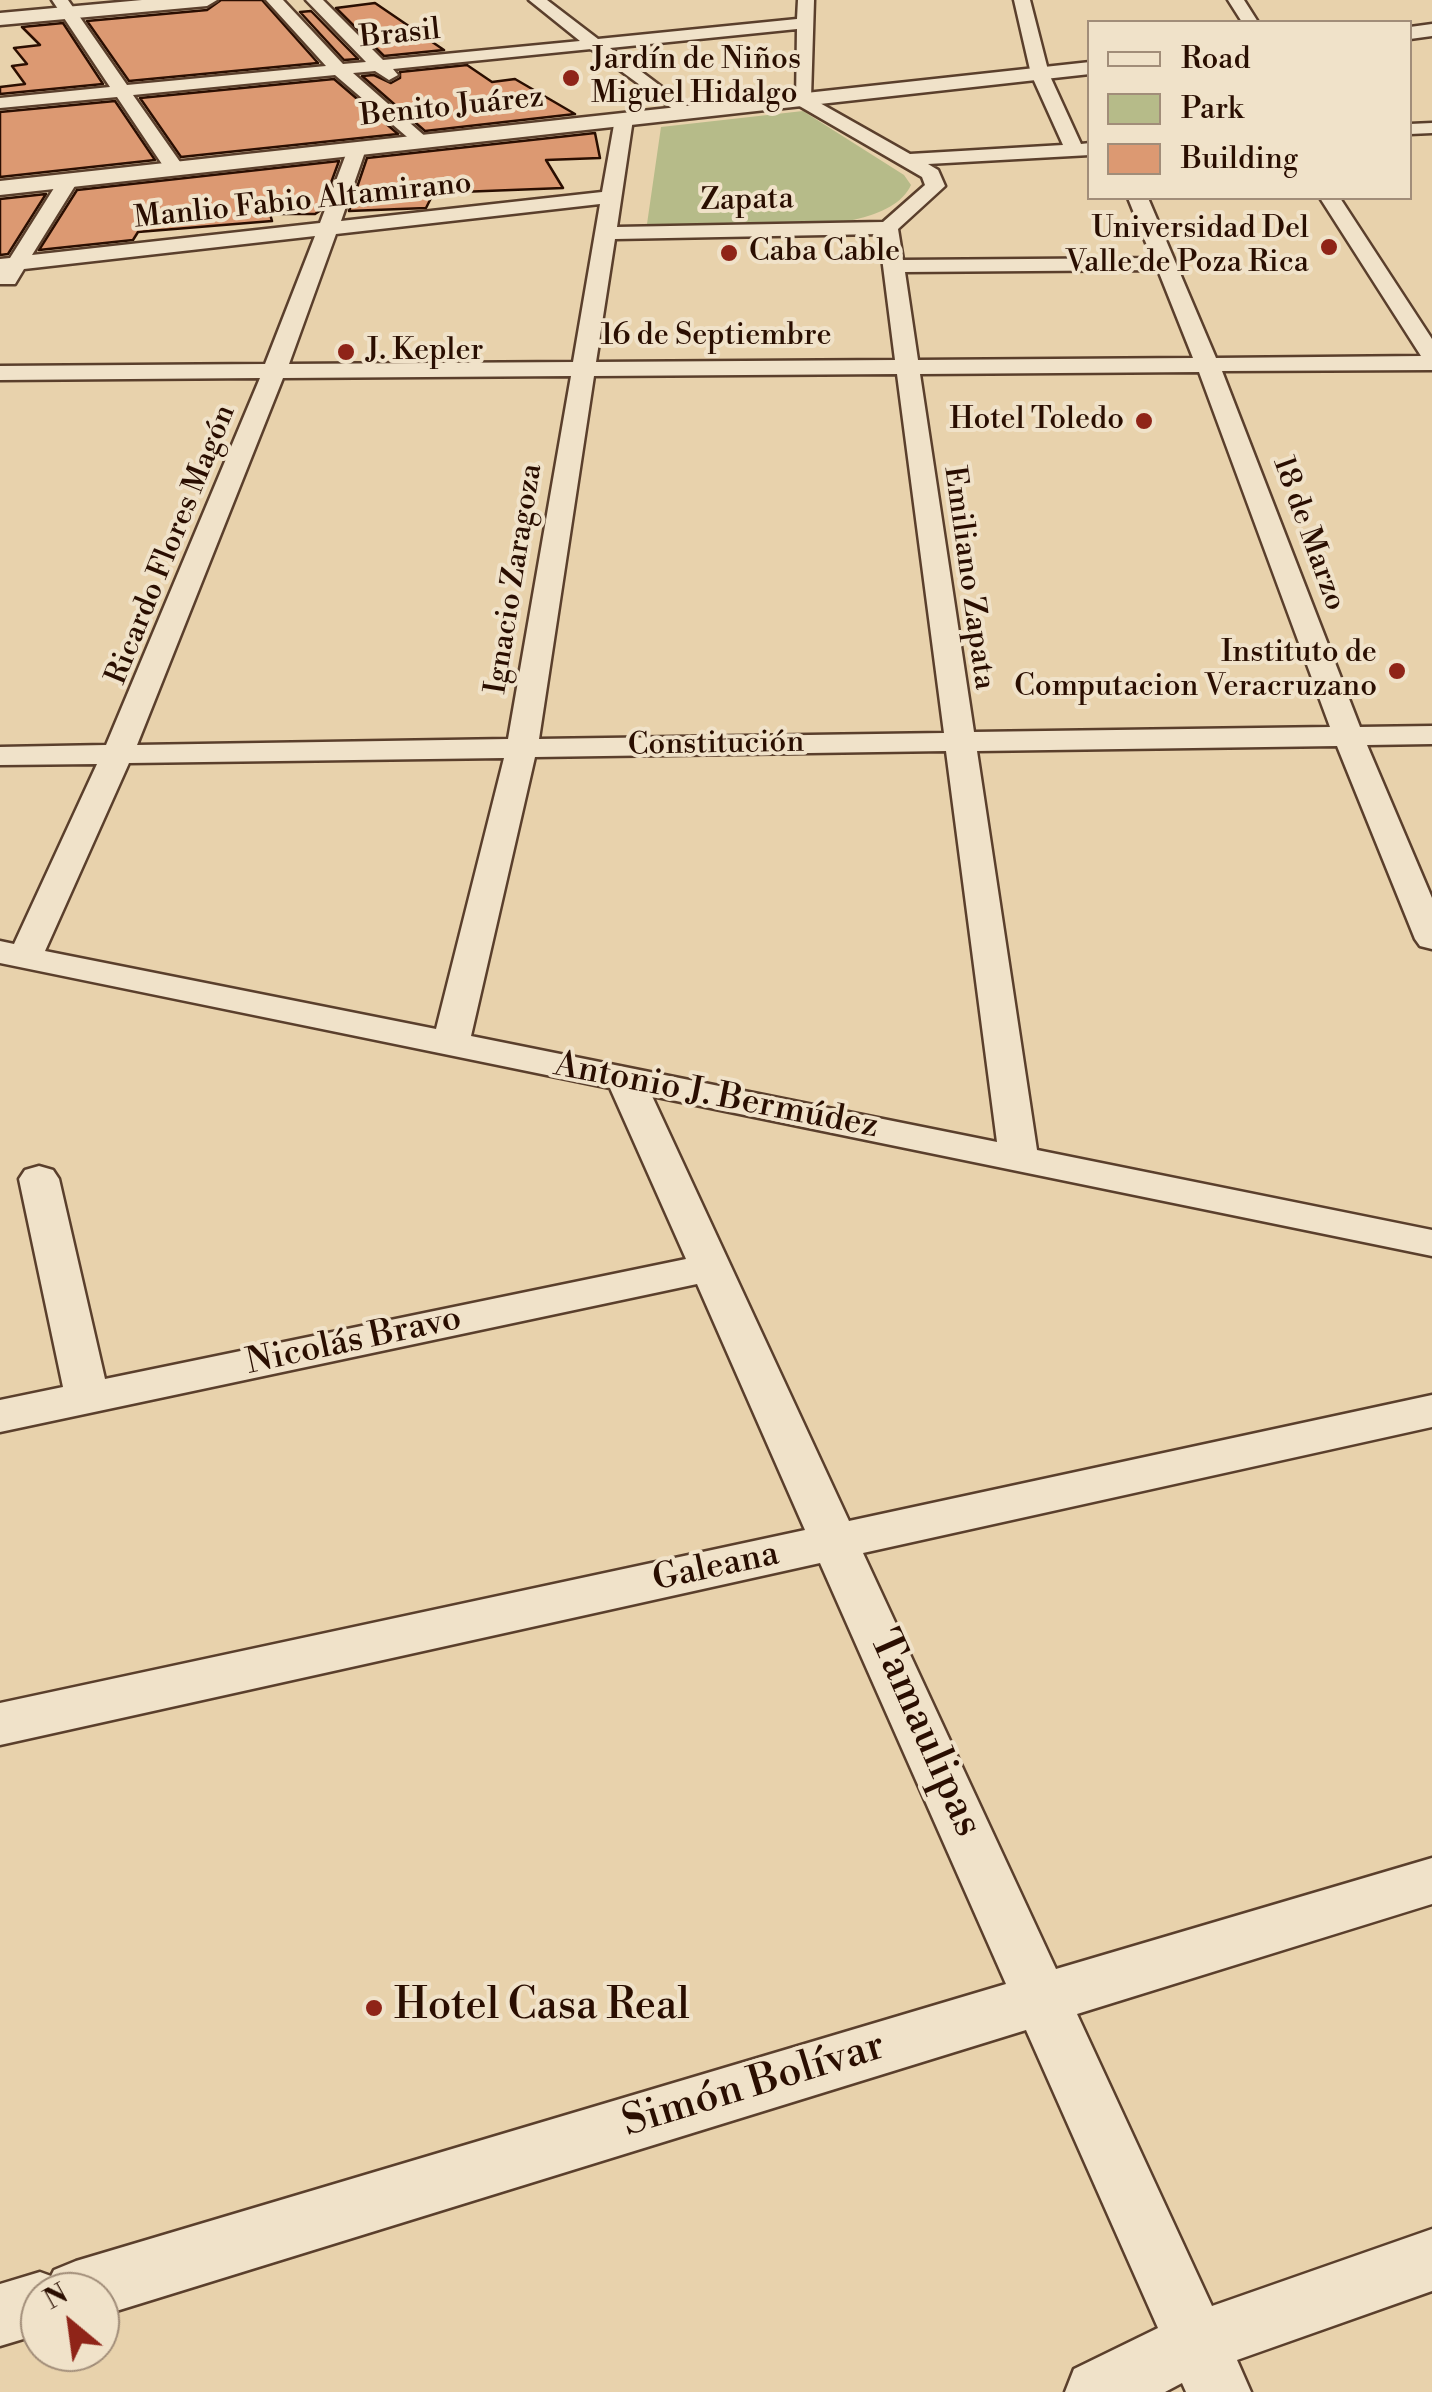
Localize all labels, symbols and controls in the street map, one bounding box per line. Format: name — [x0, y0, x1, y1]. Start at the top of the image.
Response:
street label: Brasil — [358, 13, 442, 57]
legend — [1087, 20, 1412, 200]
text: Road — [1181, 40, 1251, 78]
place label: Jardín de Niños Miguel Hidalgo — [591, 43, 801, 114]
marker: Jardín de Niños Miguel Hidalgo — [560, 67, 582, 89]
street label: Benito Juárez — [358, 80, 546, 136]
text: Park — [1181, 90, 1243, 128]
text: Building — [1181, 140, 1298, 178]
street label: Manlio Fabio Altamirano — [132, 166, 474, 238]
street label: Zapata — [700, 182, 794, 220]
place label: Universidad Del Valle de Poza Rica — [1065, 212, 1309, 282]
place label: Caba Cable — [749, 235, 900, 271]
marker: Universidad Del Valle de Poza Rica — [1318, 236, 1340, 258]
marker: Caba Cable — [718, 242, 740, 264]
street label: 16 de Septiembre — [600, 319, 832, 355]
place label: J. Kepler — [366, 334, 484, 370]
marker: J. Kepler — [335, 341, 357, 363]
street label: Ricardo Flores Magón — [99, 400, 245, 690]
place label: Hotel Toledo — [950, 403, 1124, 439]
marker: Hotel Toledo — [1133, 410, 1155, 432]
street label: 18 de Marzo — [1264, 452, 1352, 616]
street label: Ignacio Zaragoza — [479, 461, 551, 697]
street label: Emiliano Zapata — [934, 464, 1002, 692]
place label: Instituto de Computacion Veracruzano — [1014, 636, 1377, 706]
marker: Instituto de Computacion Veracruzano — [1386, 660, 1408, 682]
street label: Constitución — [627, 725, 805, 765]
street label: Antonio J. Bermúdez — [550, 1045, 882, 1149]
street label: Nicolás Bravo — [243, 1299, 465, 1385]
street label: Galeana — [649, 1534, 783, 1602]
street label: Tamaulipas — [856, 1623, 992, 1845]
place label: Hotel Casa Real — [394, 1983, 690, 2033]
marker: Hotel Casa Real — [363, 1997, 385, 2019]
street label: Simón Bolívar — [617, 2022, 891, 2150]
north arrow — [20, 2272, 120, 2372]
text: N — [38, 2276, 74, 2318]

